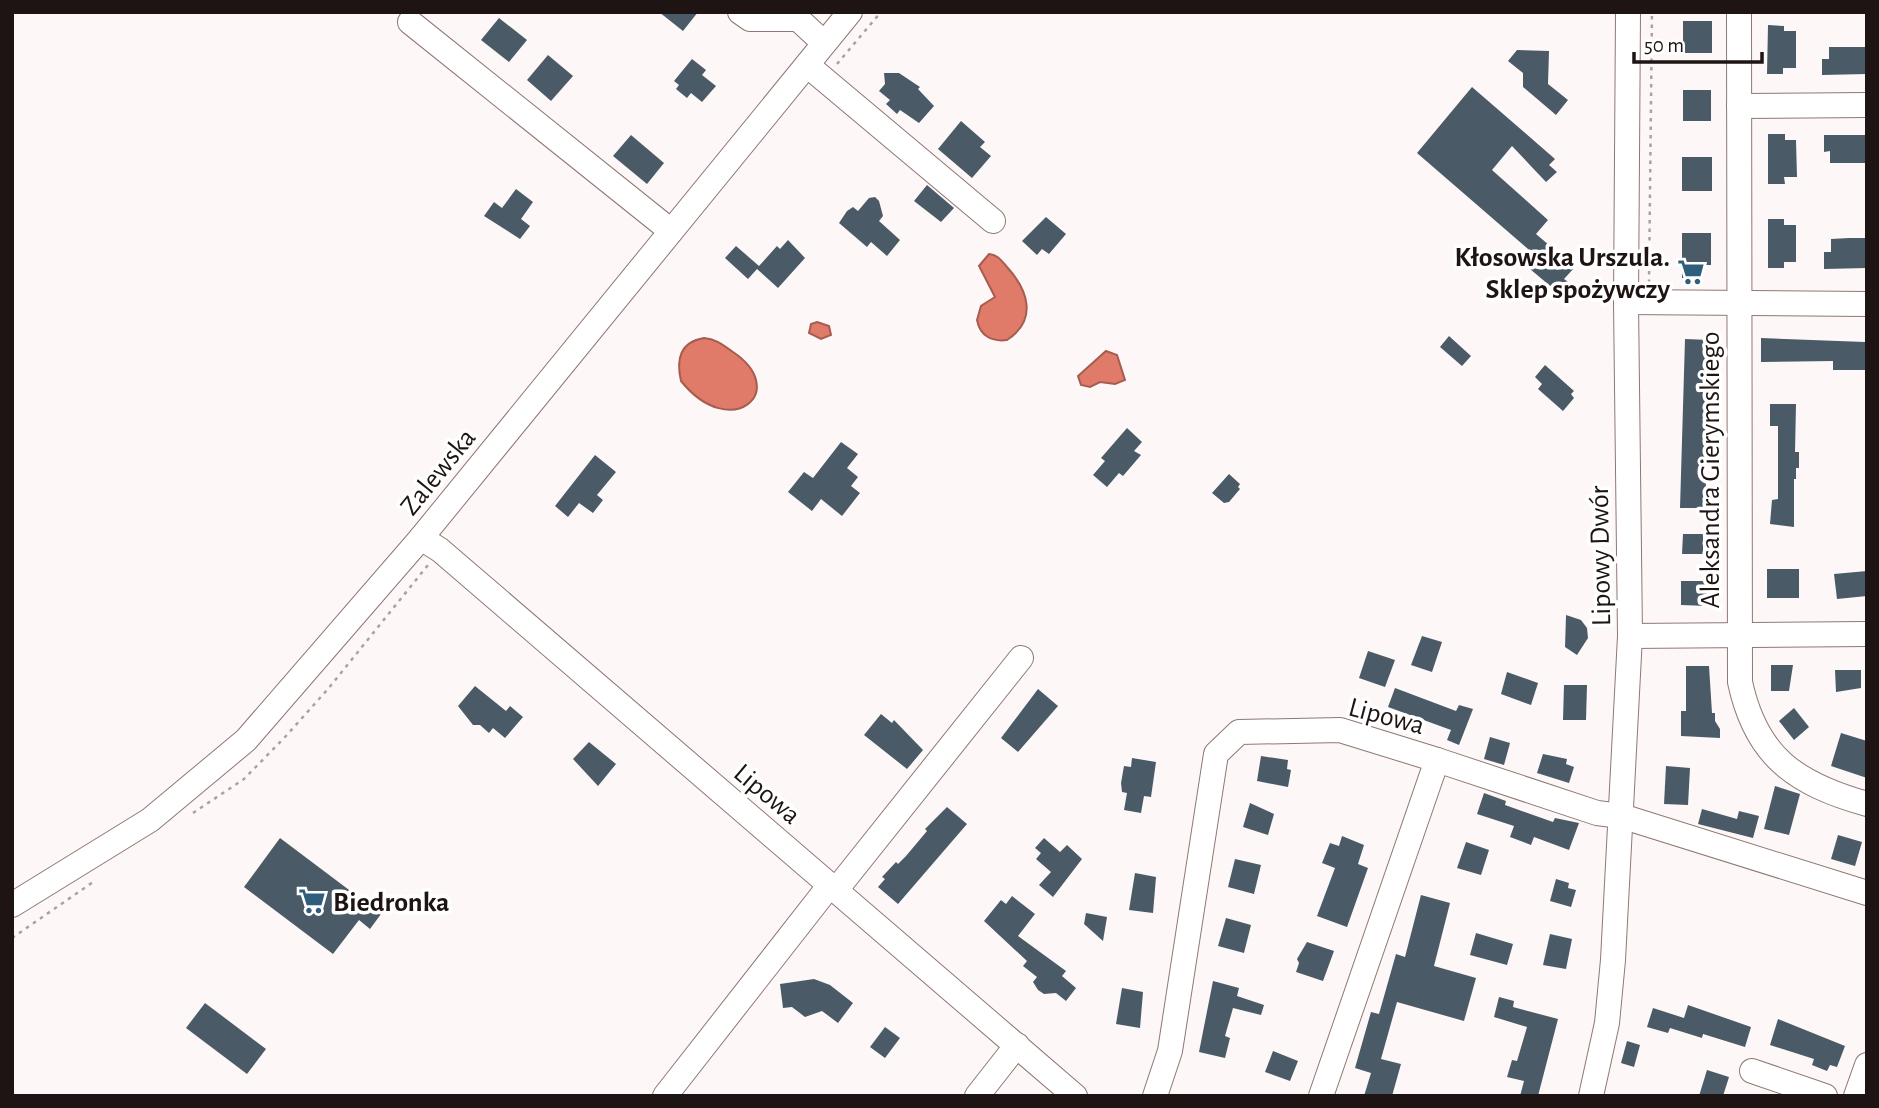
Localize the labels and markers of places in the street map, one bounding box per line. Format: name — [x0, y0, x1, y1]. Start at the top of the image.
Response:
place label: Kłosowska Urszula. Sklep spożywczy — [1454, 244, 1670, 304]
supermarket icon: Kłosowska Urszula. Sklep spożywczy — [1676, 257, 1706, 287]
supermarket icon: Biedronka — [297, 886, 327, 916]
place label: Biedronka — [333, 889, 450, 917]

